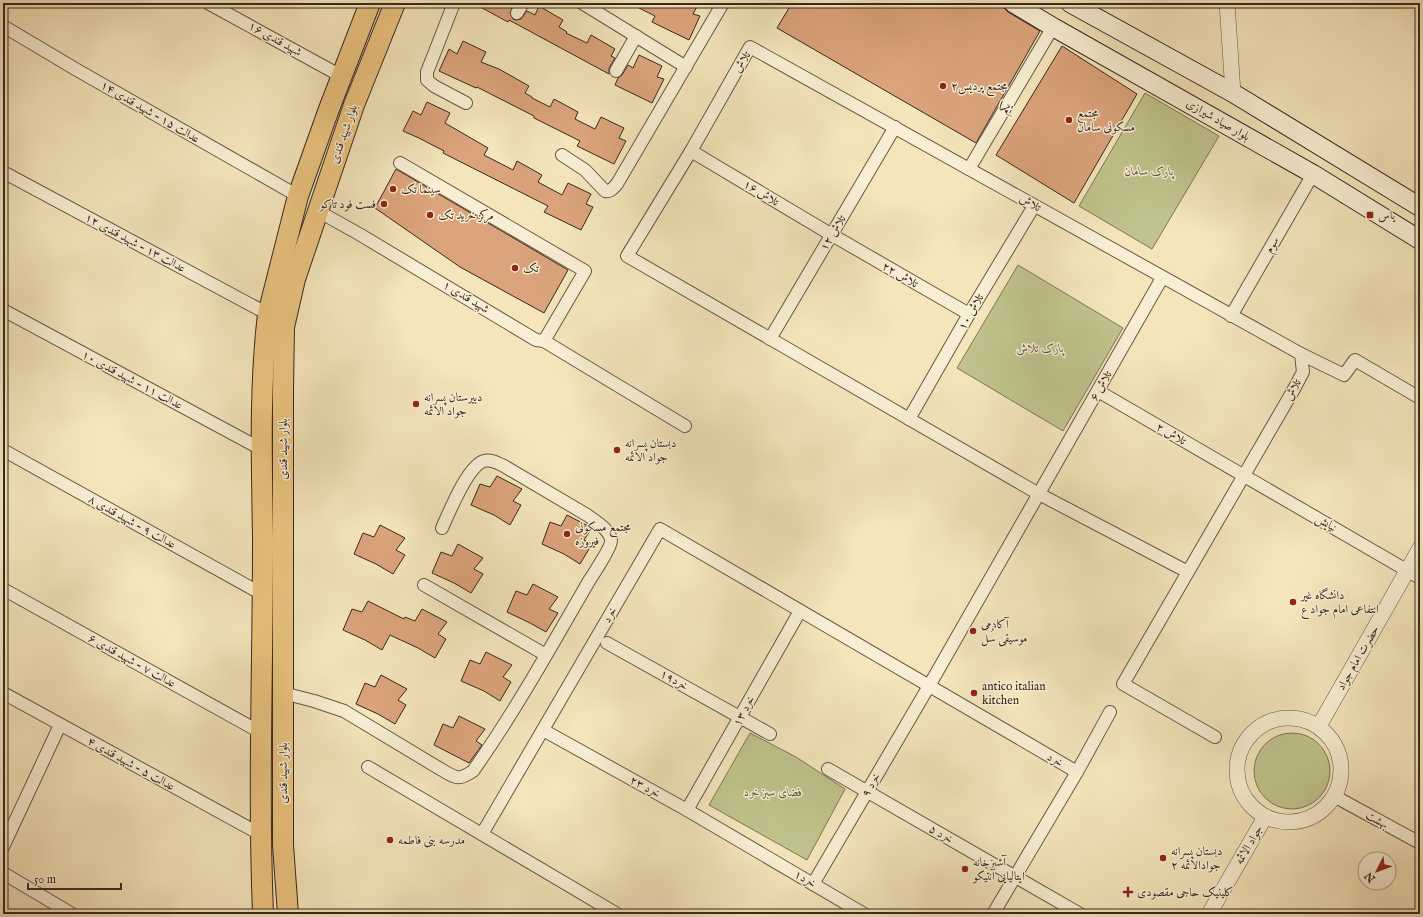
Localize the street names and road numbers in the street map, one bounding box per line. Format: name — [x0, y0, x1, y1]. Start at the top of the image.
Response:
street label: شهید قندی ۱۶ — [246, 18, 304, 60]
street label: تلاش — [730, 48, 755, 76]
street label: عدالت ۱۵ - شهید قندی ۱۴ — [98, 78, 202, 147]
street label: بلوار صیاد شیرازی — [1183, 96, 1253, 144]
street label: یکم — [996, 99, 1017, 118]
street label: بلوار شهید قندی — [327, 103, 361, 165]
street label: تلاش ۱۶ — [740, 176, 782, 210]
street label: تلاش — [1017, 191, 1044, 215]
street label: عدالت ۱۳ - شهید قندی ۱۲ — [82, 210, 188, 276]
street label: تلاش ۱۲ — [816, 212, 850, 254]
street label: سوم — [1261, 234, 1285, 257]
street label: تلاش ۲۲ — [879, 259, 921, 292]
street label: شهيد قندی ۱ — [440, 277, 492, 317]
street label: تلاش ۱۰ — [955, 291, 988, 333]
street label: عدالت ۱۱ - شهید قندی ۱۰ — [79, 347, 185, 413]
street label: تلاش ۶ — [1086, 368, 1116, 404]
street label: تلاش — [1281, 376, 1305, 403]
street label: بلوار شهید قندی — [276, 418, 291, 480]
street label: تلاش ۲ — [1153, 419, 1189, 449]
street label: عدالت ۹ - شهید قندی ۸ — [86, 492, 179, 552]
street label: نیایش — [1312, 511, 1339, 536]
street label: خرد — [600, 604, 621, 626]
street label: حضرت امام جواد — [1333, 623, 1385, 695]
street label: عدالت ۷ - شهید قندی ۶ — [86, 631, 179, 691]
street label: خرد۱۹ — [657, 666, 691, 694]
street label: خرد ۱۳ — [730, 693, 758, 729]
street label: عدالت ۵ - شهید قندی ۴ — [85, 734, 178, 794]
street label: بلوار شهید قندی — [276, 742, 291, 804]
street label: خرد — [1044, 750, 1066, 771]
street label: خرد ۹ — [858, 770, 884, 800]
street label: خرد ۲۳ — [627, 773, 663, 801]
street label: بهشت — [1363, 808, 1391, 832]
street label: خرد ۵ — [926, 821, 956, 847]
street label: جواد الائمه — [1232, 823, 1266, 867]
street label: خرد۱ — [791, 867, 819, 891]

